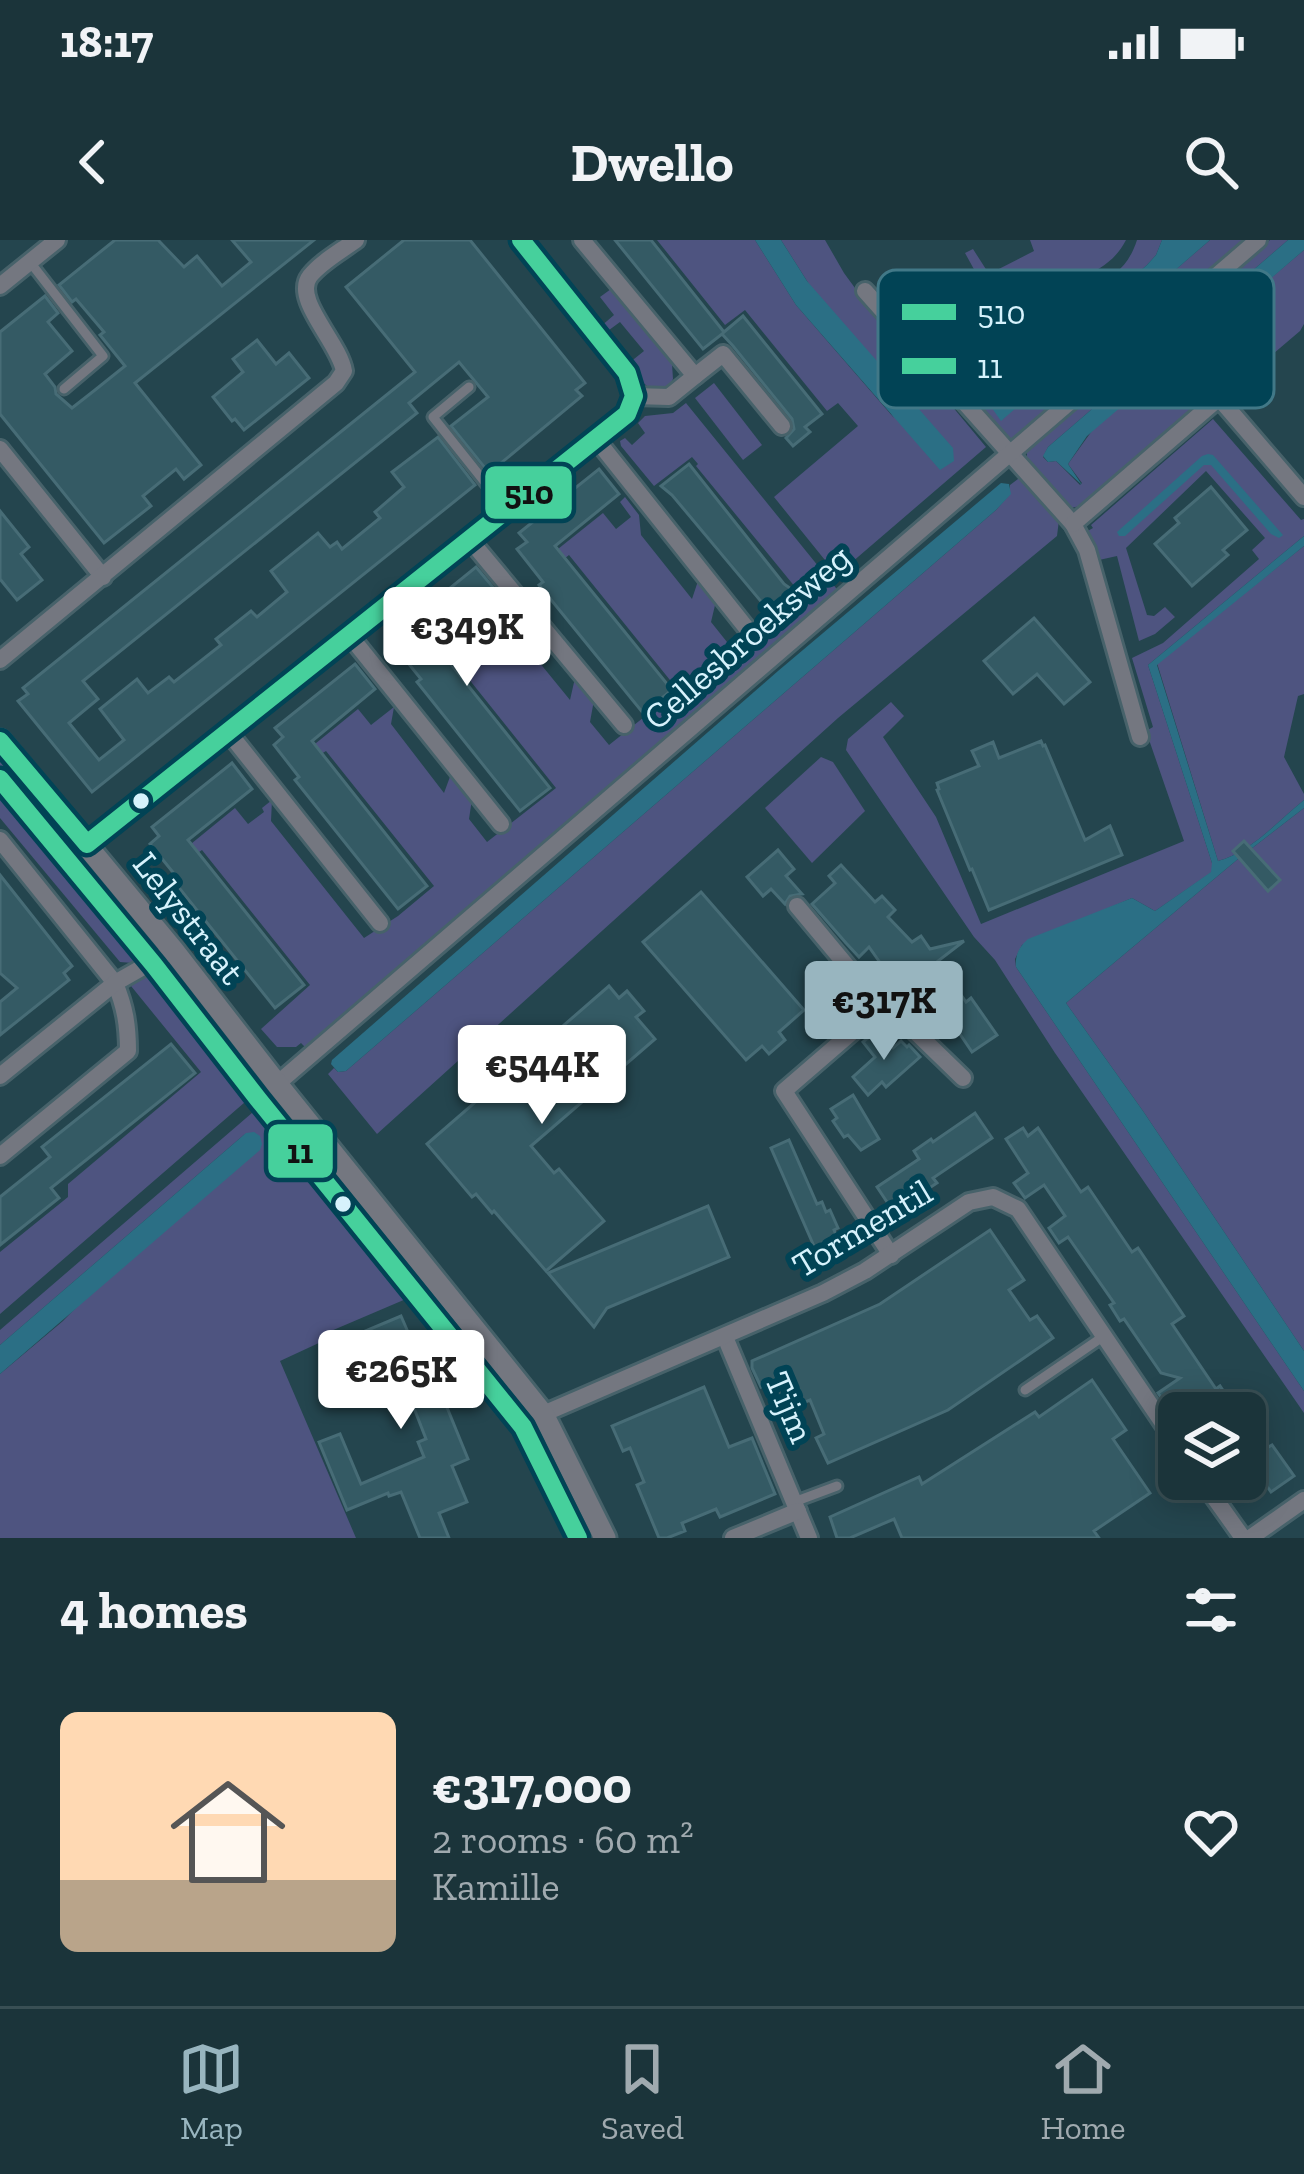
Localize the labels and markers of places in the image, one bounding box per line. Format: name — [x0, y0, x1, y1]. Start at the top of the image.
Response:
pin: €349K — [383, 587, 551, 689]
unlabelled marker — [130, 790, 152, 812]
pin: €317K — [800, 961, 968, 1063]
pin: €544K — [458, 1025, 626, 1127]
unlabelled marker — [332, 1193, 354, 1215]
pin: €265K — [317, 1330, 485, 1432]

